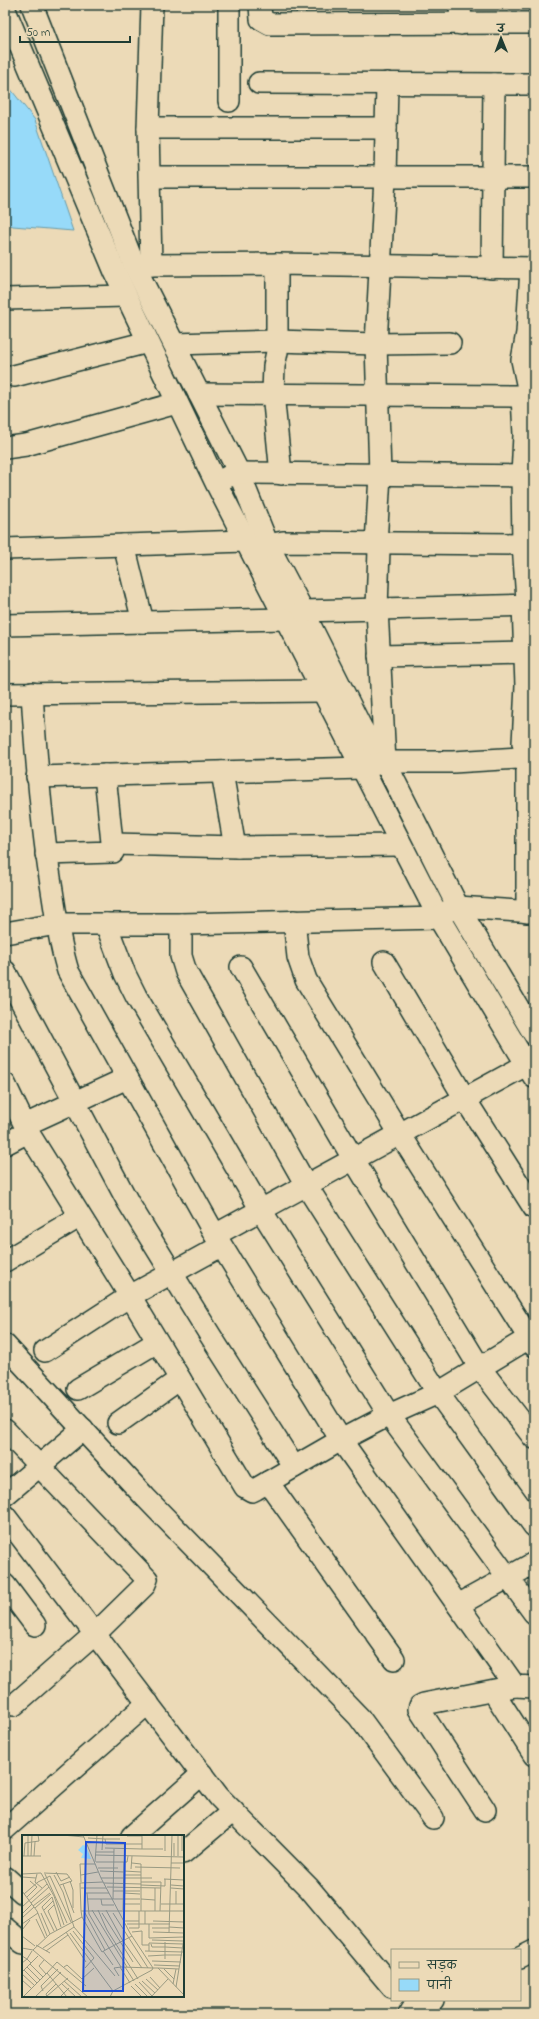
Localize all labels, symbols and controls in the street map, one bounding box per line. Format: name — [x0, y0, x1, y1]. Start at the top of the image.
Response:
scale bar — [20, 18, 130, 44]
north arrow — [481, 18, 521, 58]
text: उ — [496, 21, 506, 37]
text: 50 m — [26, 24, 50, 42]
inset map — [22, 1835, 184, 1997]
legend — [391, 1949, 521, 2001]
text: सड़क — [426, 1957, 458, 1975]
text: पानी — [426, 1976, 452, 1995]

